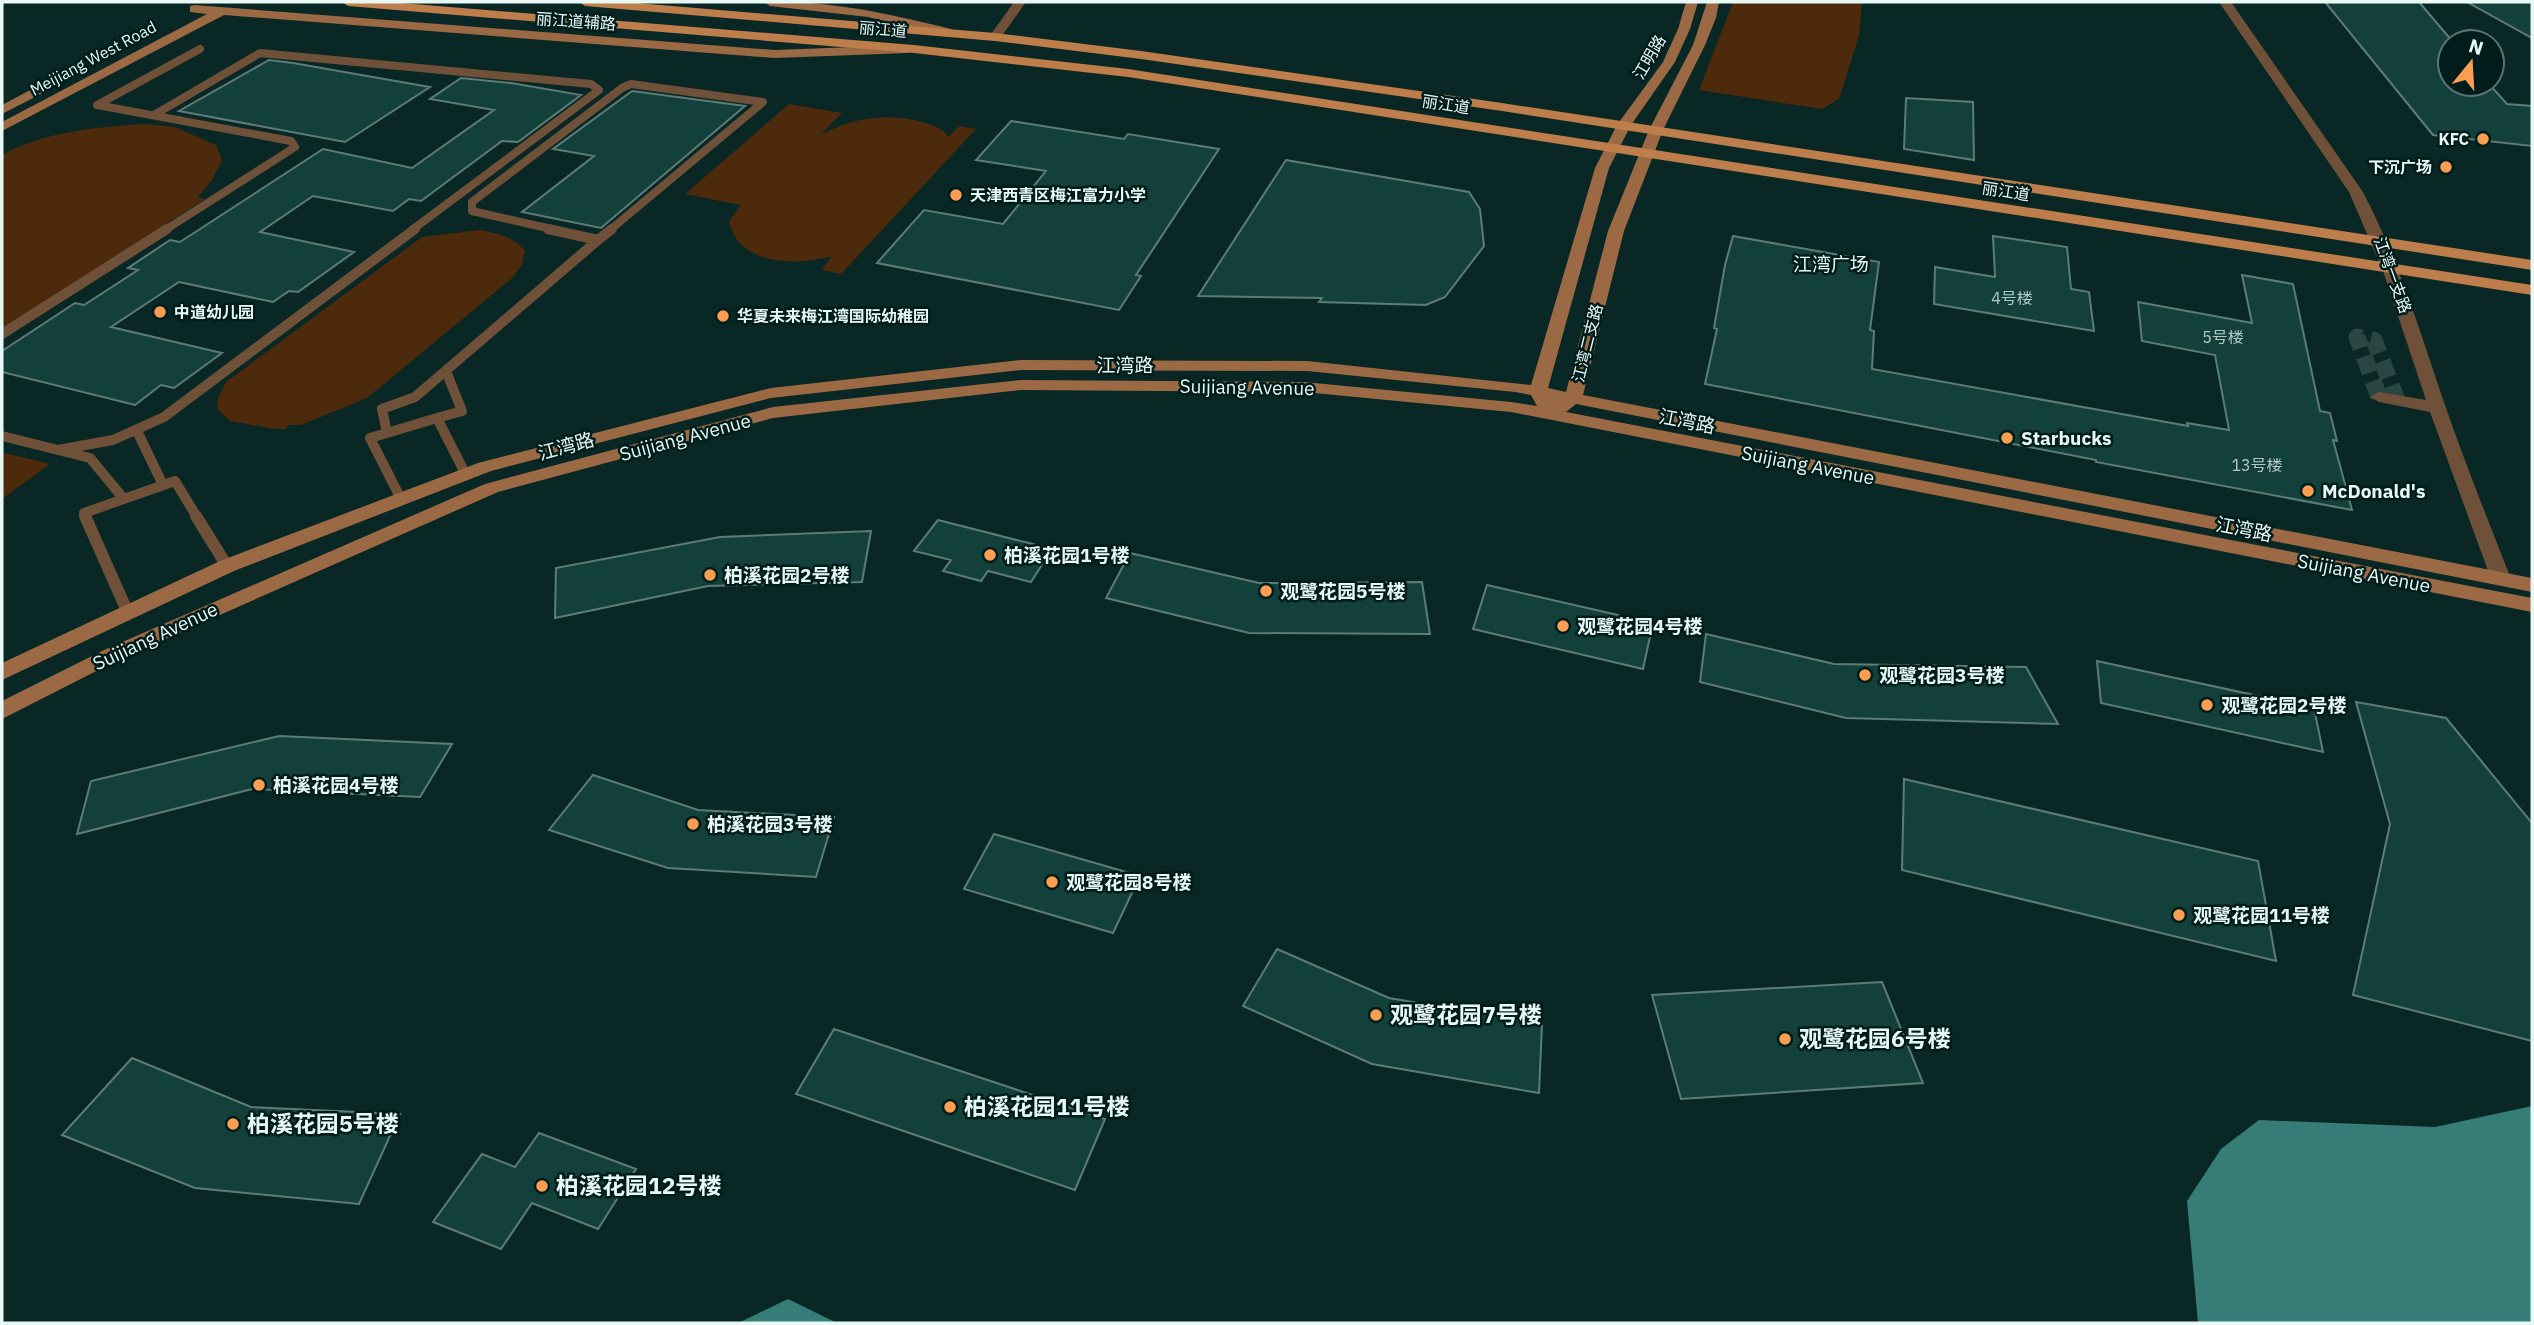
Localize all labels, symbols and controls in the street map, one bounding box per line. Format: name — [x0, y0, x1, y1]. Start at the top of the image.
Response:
street label: 丽江道辅路 — [535, 8, 617, 34]
street label: Meijiang West Road — [26, 16, 160, 100]
street label: 丽江道 — [858, 17, 908, 41]
north arrow — [2436, 28, 2506, 98]
street label: 江明路 — [1628, 31, 1670, 83]
text: N — [2466, 33, 2487, 60]
street label: 丽江道 — [1421, 90, 1471, 118]
place label: KFC — [2439, 129, 2469, 149]
marker: KFC — [2475, 131, 2491, 147]
place label: 下沉广场 — [2368, 157, 2432, 177]
marker: 下沉广场 — [2438, 159, 2454, 175]
street label: 丽江道 — [1981, 177, 2031, 205]
place label: 天津西青区梅江富力小学 — [970, 185, 1146, 205]
marker: 天津西青区梅江富力小学 — [948, 187, 964, 203]
street label: 江湾一支路 — [2370, 234, 2416, 316]
district label: 江湾广场 — [1793, 252, 1869, 276]
house number: 4号楼 — [1991, 288, 2033, 308]
place label: 中道幼儿园 — [174, 302, 254, 322]
street label: 江湾二支路 — [1568, 302, 1606, 384]
marker: 中道幼儿园 — [152, 304, 168, 320]
place label: 华夏未来梅江湾国际幼稚园 — [737, 306, 929, 326]
marker: 华夏未来梅江湾国际幼稚园 — [715, 308, 731, 324]
house number: 5号楼 — [2202, 327, 2244, 347]
street label: 江湾路 — [1096, 353, 1154, 377]
street label: Suijiang Avenue — [1179, 374, 1315, 400]
street label: 江湾路 — [1657, 404, 1717, 438]
street label: Suijiang Avenue — [617, 408, 753, 466]
place label: Starbucks — [2021, 426, 2112, 450]
street label: 江湾路 — [535, 427, 597, 465]
marker: Starbucks — [1999, 430, 2015, 446]
street label: Suijiang Avenue — [1739, 440, 1877, 490]
house number: 13号楼 — [2231, 455, 2283, 475]
place label: McDonald's — [2322, 479, 2425, 503]
marker: McDonald's — [2300, 483, 2316, 499]
street label: 江湾路 — [2214, 512, 2274, 546]
place label: 柏溪花园1号楼 — [1004, 543, 1129, 567]
marker: 柏溪花园1号楼 — [982, 547, 998, 563]
street label: Suijiang Avenue — [2295, 548, 2433, 598]
place label: 柏溪花园2号楼 — [724, 563, 849, 587]
marker: 柏溪花园2号楼 — [702, 567, 718, 583]
place label: 观鹭花园5号楼 — [1280, 579, 1405, 603]
marker: 观鹭花园5号楼 — [1258, 583, 1274, 599]
street label: Suijiang Avenue — [89, 597, 221, 675]
place label: 观鹭花园4号楼 — [1577, 614, 1702, 638]
marker: 观鹭花园4号楼 — [1555, 618, 1571, 634]
place label: 观鹭花园3号楼 — [1879, 663, 2004, 687]
marker: 观鹭花园3号楼 — [1857, 667, 1873, 683]
place label: 观鹭花园2号楼 — [2221, 693, 2346, 717]
marker: 观鹭花园2号楼 — [2199, 697, 2215, 713]
place label: 柏溪花园4号楼 — [273, 773, 398, 797]
marker: 柏溪花园4号楼 — [251, 777, 267, 793]
place label: 柏溪花园3号楼 — [707, 812, 832, 836]
marker: 柏溪花园3号楼 — [685, 816, 701, 832]
place label: 观鹭花园8号楼 — [1066, 870, 1191, 894]
marker: 观鹭花园8号楼 — [1044, 874, 1060, 890]
place label: 观鹭花园11号楼 — [2193, 903, 2330, 927]
marker: 观鹭花园11号楼 — [2171, 907, 2187, 923]
place label: 观鹭花园7号楼 — [1390, 999, 1542, 1029]
marker: 观鹭花园7号楼 — [1368, 1007, 1384, 1023]
place label: 观鹭花园6号楼 — [1799, 1023, 1951, 1053]
marker: 观鹭花园6号楼 — [1777, 1031, 1793, 1047]
place label: 柏溪花园11号楼 — [964, 1091, 1130, 1121]
marker: 柏溪花园11号楼 — [942, 1099, 958, 1115]
place label: 柏溪花园5号楼 — [247, 1108, 399, 1138]
marker: 柏溪花园5号楼 — [225, 1116, 241, 1132]
place label: 柏溪花园12号楼 — [556, 1170, 722, 1200]
marker: 柏溪花园12号楼 — [534, 1178, 550, 1194]

